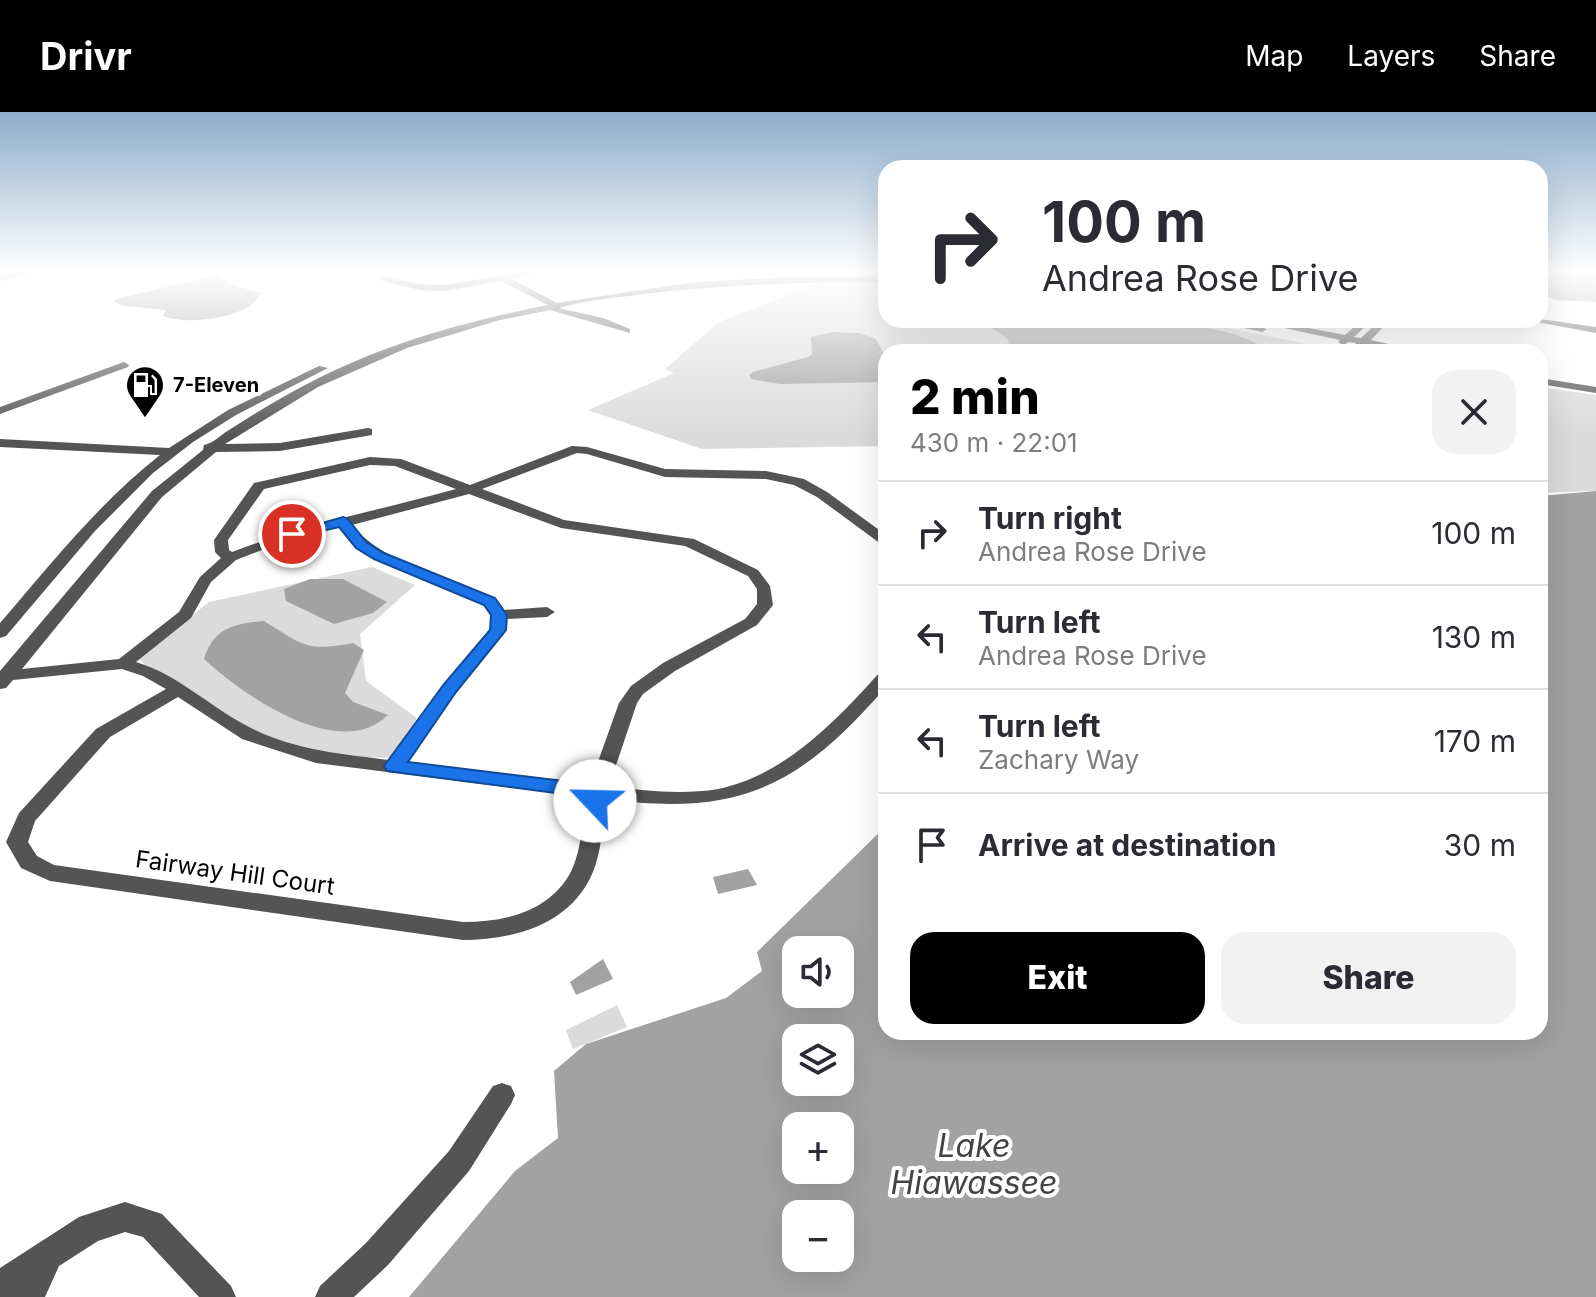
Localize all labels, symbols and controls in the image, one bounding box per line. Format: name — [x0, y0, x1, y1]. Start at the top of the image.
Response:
text: Drivr — [40, 33, 132, 79]
text: Map — [1245, 39, 1303, 73]
text: Layers — [1347, 39, 1435, 73]
text: Share — [1479, 39, 1556, 73]
text: 100 m — [1042, 188, 1206, 256]
icon: right — [910, 192, 1014, 296]
text: Andrea Rose Drive — [1042, 256, 1358, 300]
fuel station icon: 7-Eleven — [124, 364, 166, 419]
text: 2 min — [910, 367, 1040, 426]
button: close — [1432, 370, 1516, 454]
place label: 7-Eleven — [173, 373, 259, 397]
text: 430 m · 22:01 — [910, 427, 1078, 458]
pin — [258, 500, 326, 568]
text: Turn right — [978, 500, 1122, 536]
icon: right — [910, 511, 954, 555]
icon: arrive — [270, 512, 314, 556]
text: 100 m — [1431, 515, 1516, 551]
text: Andrea Rose Drive — [978, 536, 1207, 567]
text: Turn left — [978, 604, 1100, 640]
icon: left — [910, 615, 954, 659]
text: 130 m — [1432, 619, 1516, 655]
text: Andrea Rose Drive — [978, 640, 1207, 671]
text: Turn left — [978, 708, 1100, 744]
icon: left — [910, 719, 954, 763]
text: 170 m — [1434, 723, 1516, 759]
text: Zachary Way — [978, 744, 1139, 775]
position arrow — [553, 759, 637, 843]
icon: arrive — [910, 823, 954, 867]
text: Arrive at destination — [978, 827, 1276, 863]
text: 30 m — [1444, 827, 1516, 863]
street label: Fairway Hill Court — [134, 844, 337, 901]
button: Exit — [910, 932, 1205, 1024]
button: Share — [1221, 932, 1516, 1024]
map controls — [782, 936, 854, 1272]
button: sound — [782, 936, 854, 1008]
button: layers — [782, 1024, 854, 1096]
button: + — [782, 1112, 854, 1184]
water label: Lake Hiawassee — [890, 1126, 1058, 1202]
button: − — [782, 1200, 854, 1272]

